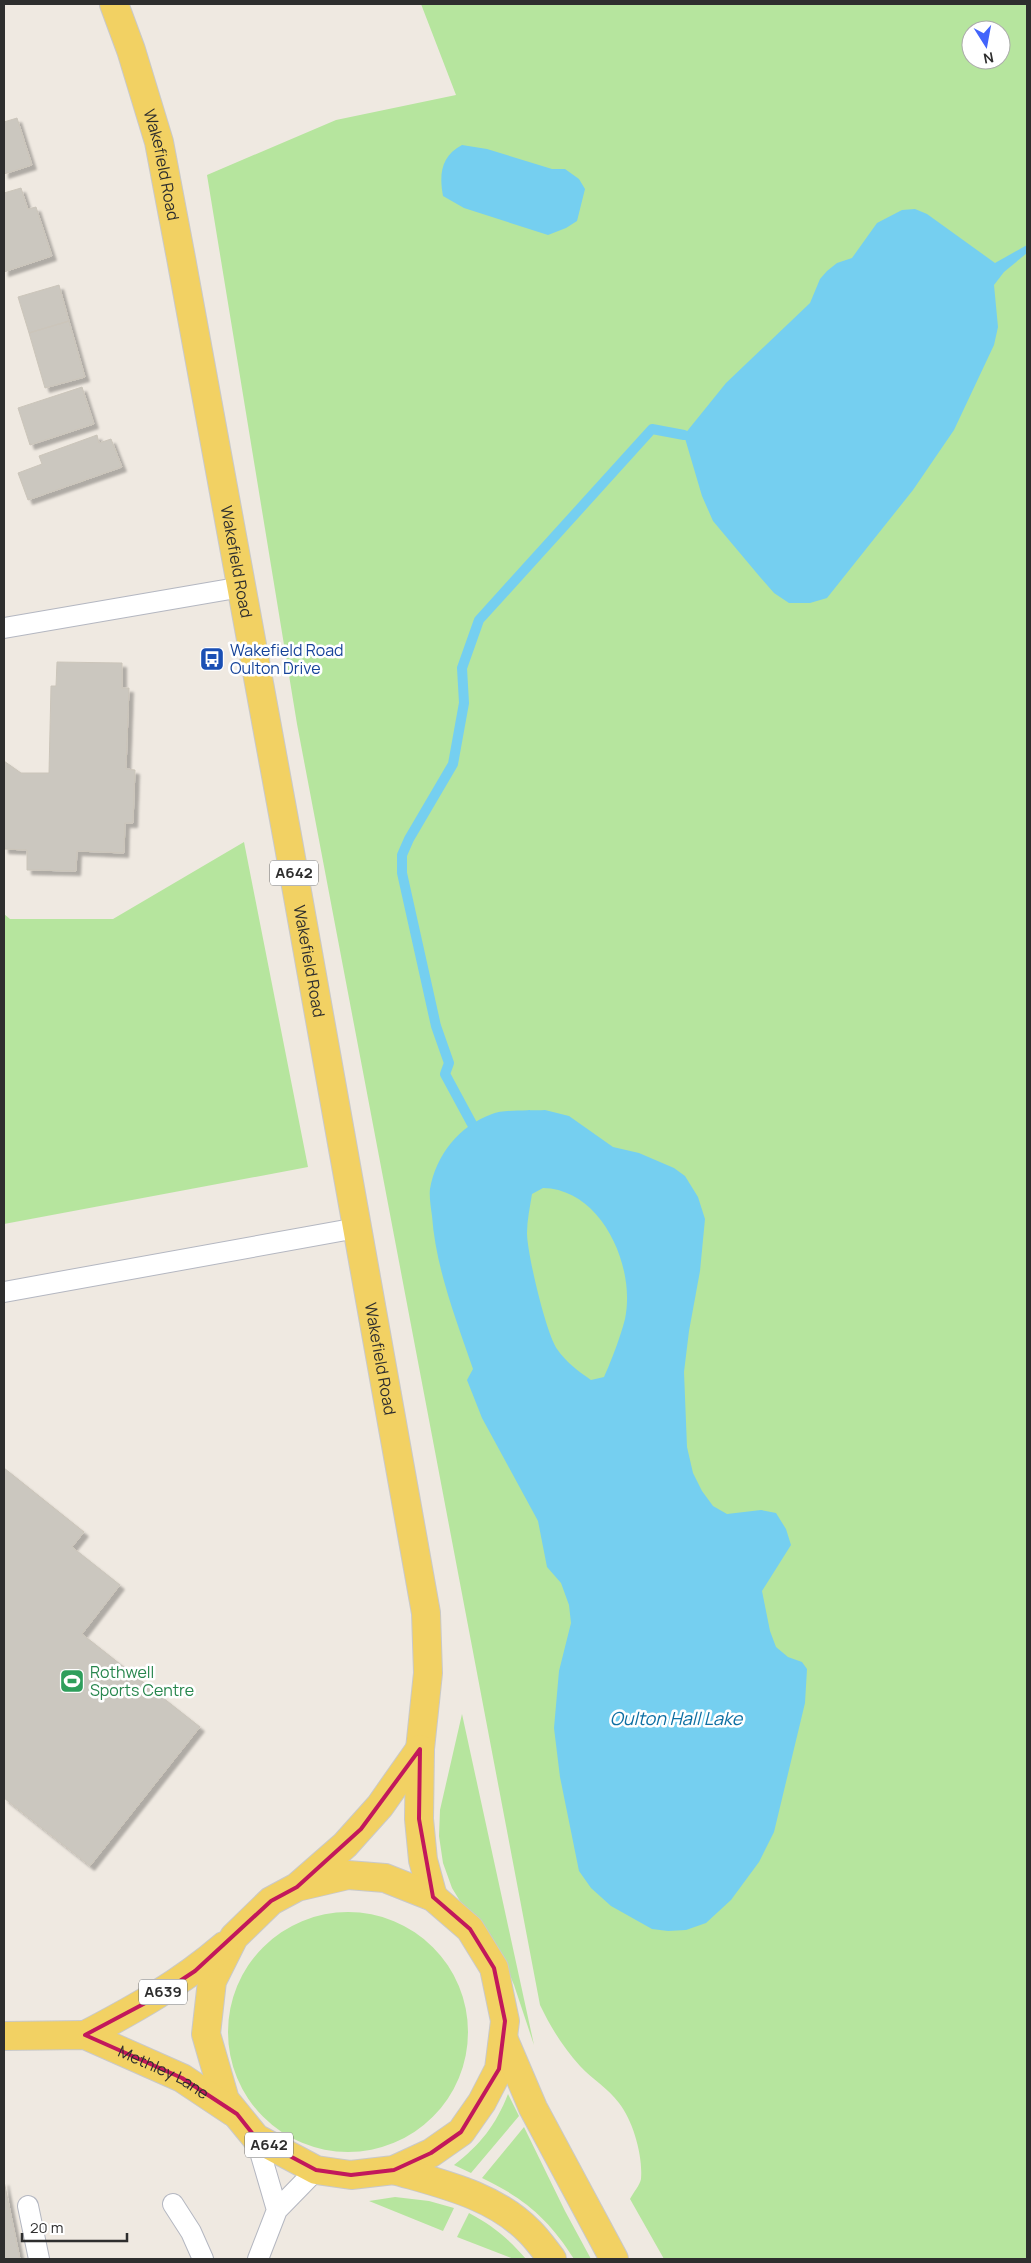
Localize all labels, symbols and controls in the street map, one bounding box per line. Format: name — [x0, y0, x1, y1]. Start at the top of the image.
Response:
north arrow — [961, 20, 1011, 70]
text: N — [982, 48, 995, 69]
street label: Wakefield Road — [139, 106, 185, 222]
street label: Wakefield Road — [216, 504, 258, 620]
place label: Wakefield Road Oulton Drive — [230, 639, 344, 679]
bus stop icon: Wakefield Road Oulton Drive — [199, 646, 225, 672]
road number: A642 — [270, 860, 318, 886]
street label: Wakefield Road — [289, 903, 330, 1019]
street label: Wakefield Road — [360, 1301, 401, 1417]
place label: Rothwell Sports Centre — [90, 1661, 194, 1701]
sports icon: Rothwell Sports Centre — [59, 1668, 85, 1694]
water label: Oulton Hall Lake — [610, 1706, 744, 1730]
road number: A639 — [139, 1980, 187, 2004]
street label: Methley Lane — [115, 2040, 213, 2104]
road number: A642 — [245, 2132, 293, 2158]
scale bar — [22, 2210, 128, 2242]
text: 20 m — [30, 2217, 63, 2238]

